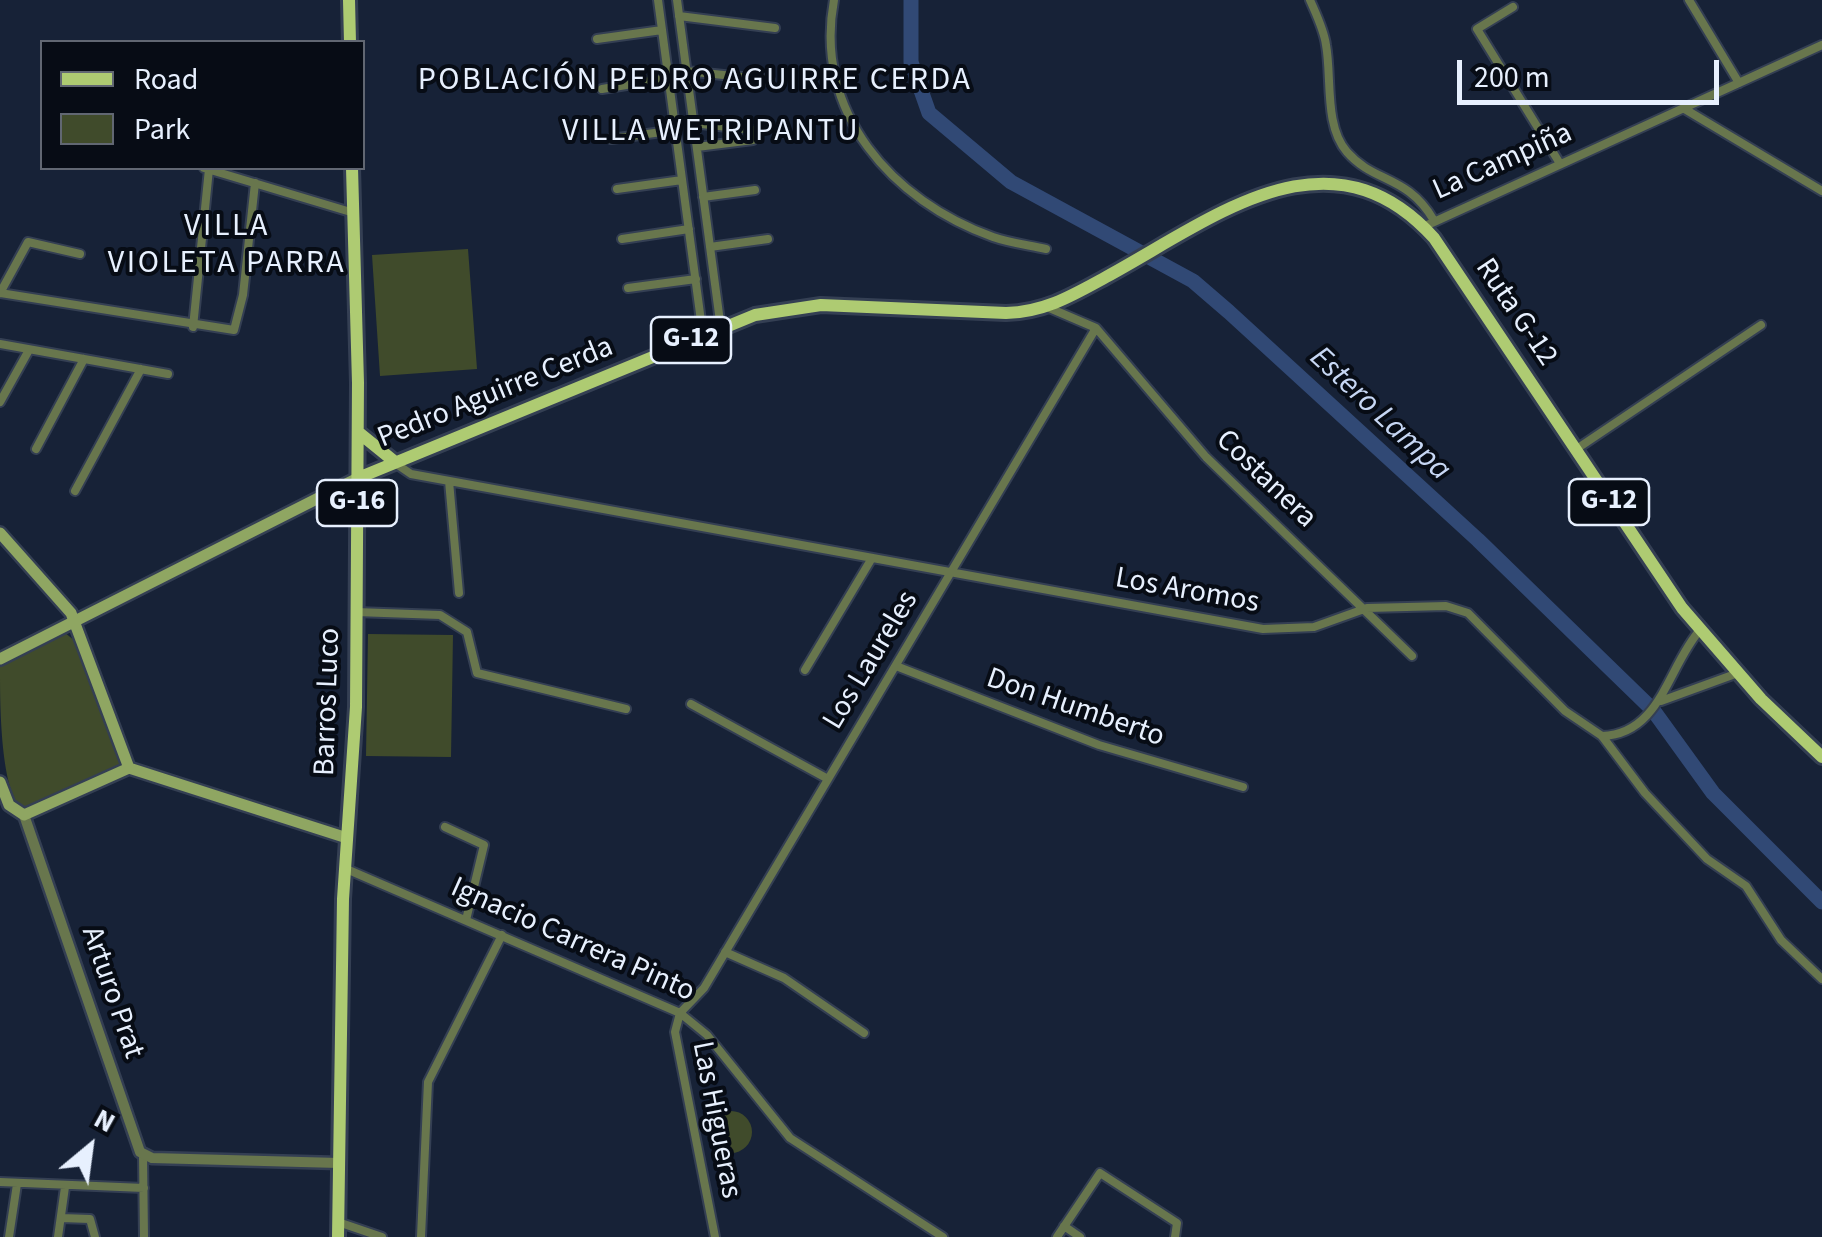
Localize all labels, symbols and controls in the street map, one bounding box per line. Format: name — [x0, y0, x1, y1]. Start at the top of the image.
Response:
legend — [40, 40, 365, 170]
scale bar — [1462, 40, 1724, 102]
text: 200 m — [1474, 56, 1550, 99]
text: Road — [134, 58, 198, 101]
district label: POBLACIÓN PEDRO AGUIRRE CERDA — [418, 63, 972, 101]
text: Park — [134, 108, 190, 151]
district label: VILLA WETRIPANTU — [562, 114, 860, 152]
street label: La Campiña — [1428, 116, 1578, 210]
district label: VILLA VIOLETA PARRA — [108, 209, 346, 284]
street label: Ruta G-12 — [1466, 252, 1564, 374]
road number: G-12 — [651, 317, 731, 363]
street label: Pedro Aguirre Cerda — [373, 330, 619, 458]
water label: Estero Lampa — [1300, 340, 1458, 490]
street label: Costanera — [1207, 423, 1323, 537]
road number: G-12 — [1569, 479, 1649, 525]
road number: G-16 — [317, 480, 397, 526]
street label: Los Aromos — [1112, 562, 1262, 622]
street label: Los Laureles — [817, 585, 927, 737]
street label: Barros Luco — [308, 627, 350, 777]
street label: Don Humberto — [981, 662, 1169, 756]
street label: Ignacio Carrera Pinto — [445, 871, 699, 1011]
street label: Arturo Prat — [72, 922, 150, 1064]
street label: Las Higueras — [682, 1039, 748, 1201]
north arrow — [40, 1097, 140, 1197]
text: N — [87, 1099, 122, 1143]

